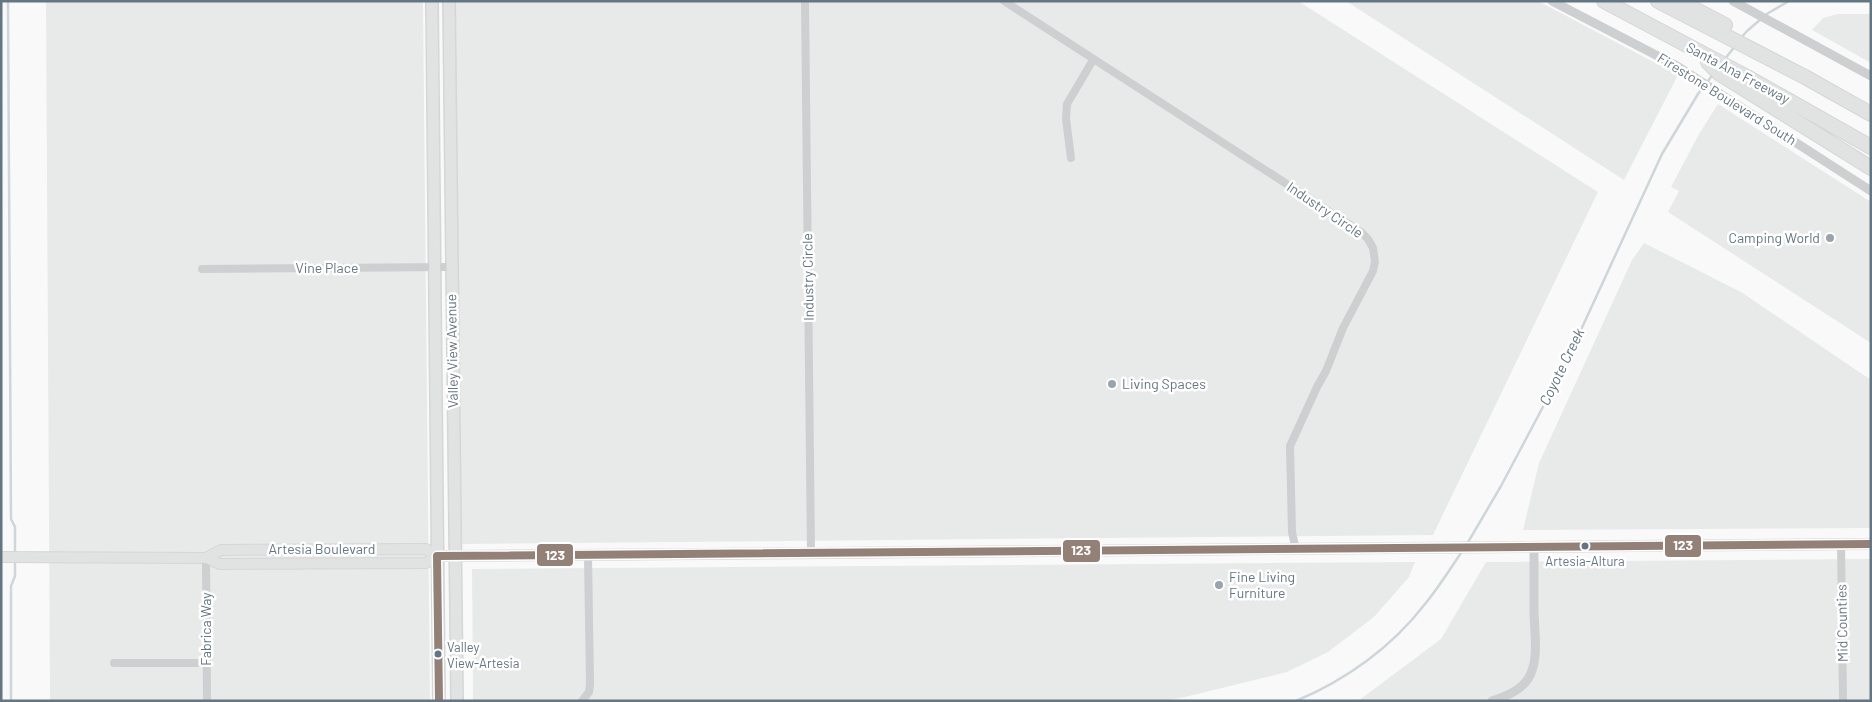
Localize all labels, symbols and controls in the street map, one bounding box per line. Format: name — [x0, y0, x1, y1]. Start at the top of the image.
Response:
street label: Santa Ana Freeway — [1684, 38, 1793, 107]
street label: Firestone Boulevard South — [1655, 49, 1800, 148]
street label: Industry Circle — [1284, 178, 1366, 241]
place label: Camping World — [1729, 229, 1820, 246]
marker: Camping World — [1824, 232, 1836, 244]
street label: Industry Circle — [798, 233, 817, 321]
street label: Vine Place — [296, 259, 358, 276]
street label: Valley View Avenue — [442, 294, 461, 408]
water label: Coyote Creek — [1535, 325, 1588, 408]
place label: Living Spaces — [1122, 375, 1206, 392]
marker: Living Spaces — [1106, 378, 1118, 390]
line badge: 123 — [1664, 534, 1702, 558]
text: 123 — [1673, 536, 1693, 553]
line badge: 123 — [1062, 539, 1101, 563]
street label: Artesia Boulevard — [268, 540, 376, 557]
text: 123 — [1071, 541, 1091, 558]
marker: Artesia-Altura — [1580, 541, 1590, 551]
line badge: 123 — [536, 543, 574, 567]
text: 123 — [545, 546, 565, 563]
place label: Artesia-Altura — [1545, 553, 1625, 569]
place label: Fine Living Furniture — [1229, 568, 1295, 601]
marker: Fine Living Furniture — [1213, 579, 1225, 591]
street label: Mid Counties — [1832, 584, 1851, 662]
street label: Fabrica Way — [197, 592, 214, 666]
place label: Valley View-Artesia — [447, 639, 519, 671]
marker: Valley View-Artesia — [433, 649, 443, 659]

